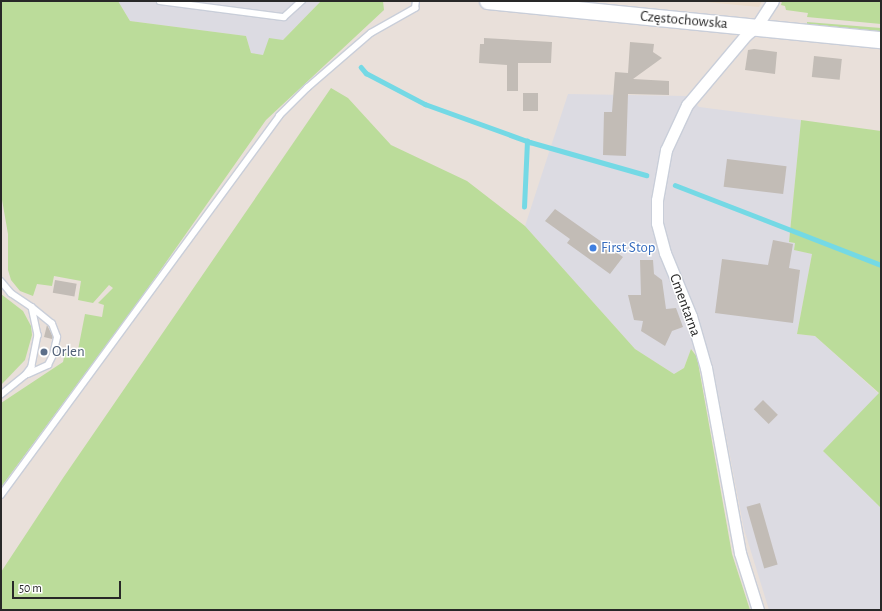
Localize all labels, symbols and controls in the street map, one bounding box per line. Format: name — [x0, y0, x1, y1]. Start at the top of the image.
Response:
street label: Częstochowska — [640, 7, 728, 33]
place label: First Stop — [601, 239, 655, 257]
marker: First Stop — [588, 243, 598, 253]
street label: Cmentarna — [665, 271, 705, 339]
place label: Orlen — [52, 343, 85, 361]
marker: Orlen — [39, 347, 49, 357]
scale bar — [14, 573, 123, 599]
text: 50 m — [19, 582, 42, 594]

